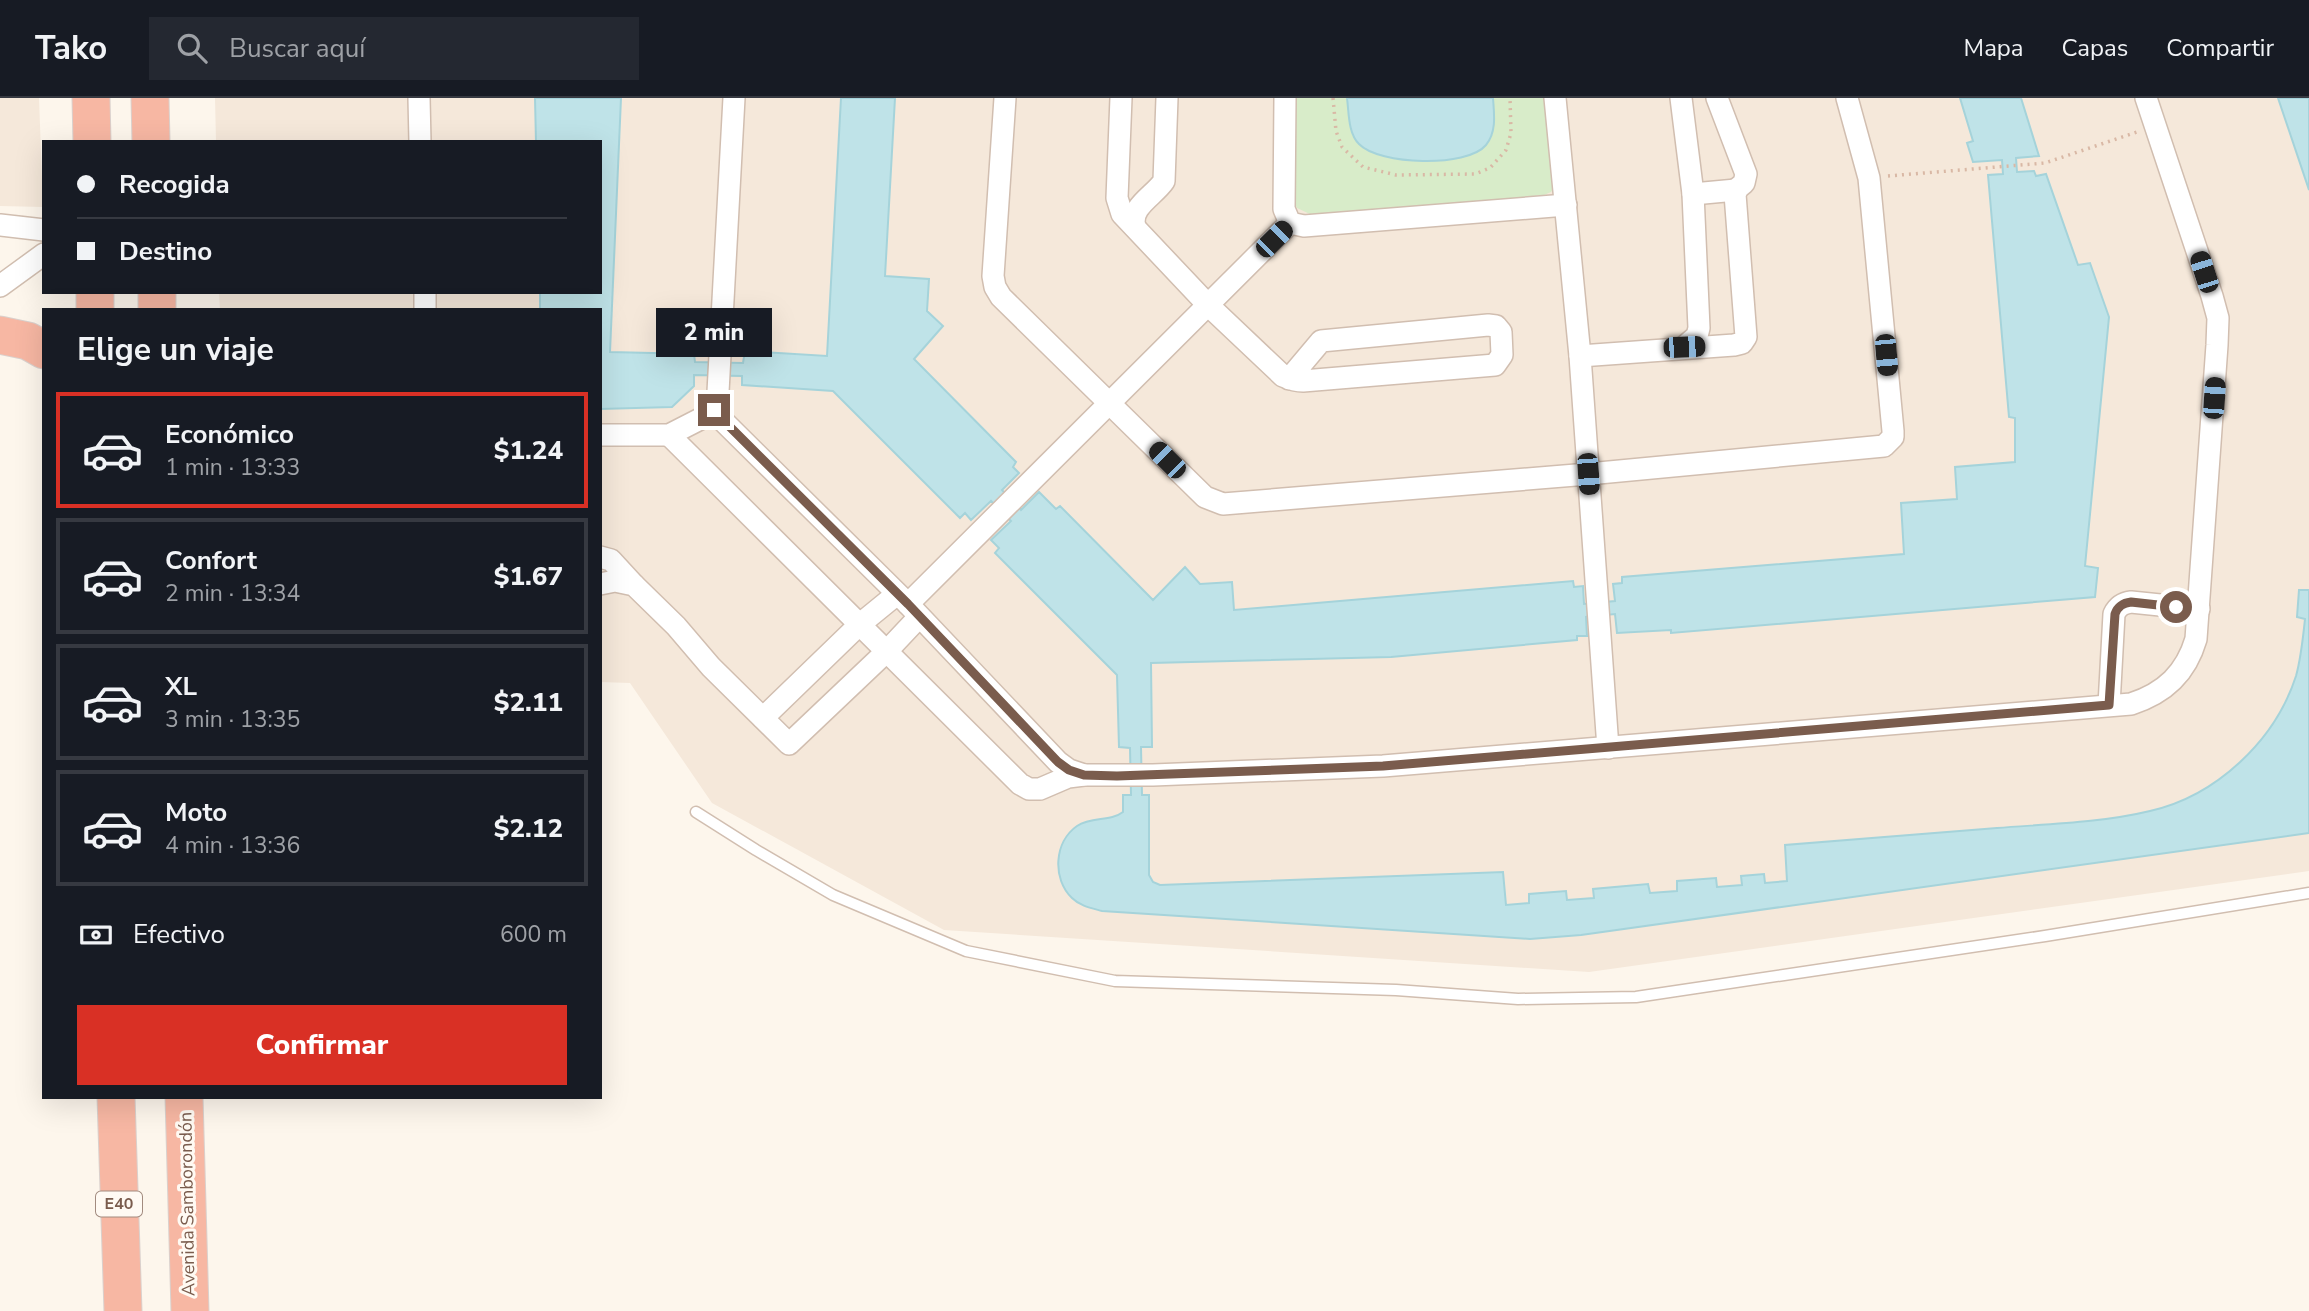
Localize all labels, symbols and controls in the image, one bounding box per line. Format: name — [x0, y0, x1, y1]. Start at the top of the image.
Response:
search box — [149, 17, 639, 80]
text: Tako — [35, 26, 107, 71]
icon: search — [173, 29, 211, 67]
text: Buscar aquí — [229, 31, 365, 66]
text: Mapa — [1964, 32, 2024, 64]
text: Capas — [2062, 32, 2128, 64]
text: Compartir — [2166, 32, 2274, 64]
text: Recogida — [119, 167, 230, 202]
car — [1252, 217, 1297, 261]
text: Destino — [119, 234, 212, 269]
car — [2188, 249, 2221, 295]
callout: 2 min — [656, 308, 772, 358]
text: 2 min — [684, 317, 744, 348]
text: Elige un viaje — [77, 328, 274, 371]
car — [1874, 333, 1899, 377]
car — [1663, 336, 1706, 358]
car — [2203, 376, 2226, 420]
route end — [698, 394, 730, 426]
text: Económico — [165, 417, 294, 452]
icon: car — [81, 419, 144, 482]
text: $1.24 — [494, 433, 563, 468]
car — [1145, 438, 1190, 482]
text: 1 min · 13:33 — [165, 452, 300, 483]
car — [1577, 452, 1600, 496]
text: Confort — [165, 543, 257, 578]
icon: car — [81, 545, 144, 608]
text: $1.67 — [494, 559, 563, 594]
text: 2 min · 13:34 — [165, 578, 300, 609]
route start — [2160, 591, 2192, 623]
text: XL — [165, 669, 197, 704]
icon: car — [81, 671, 144, 734]
text: $2.11 — [494, 685, 563, 720]
text: 3 min · 13:35 — [165, 704, 300, 735]
text: Moto — [165, 795, 227, 830]
icon: car — [81, 797, 144, 860]
text: $2.12 — [494, 811, 563, 846]
text: 4 min · 13:36 — [165, 830, 300, 861]
icon: cash — [77, 916, 115, 954]
text: Efectivo — [133, 917, 225, 952]
text: 600 m — [500, 919, 567, 950]
button: Confirmar — [77, 1005, 567, 1085]
street label: Avenida Samborondón — [173, 1112, 201, 1296]
road number: E40 — [96, 1192, 142, 1216]

